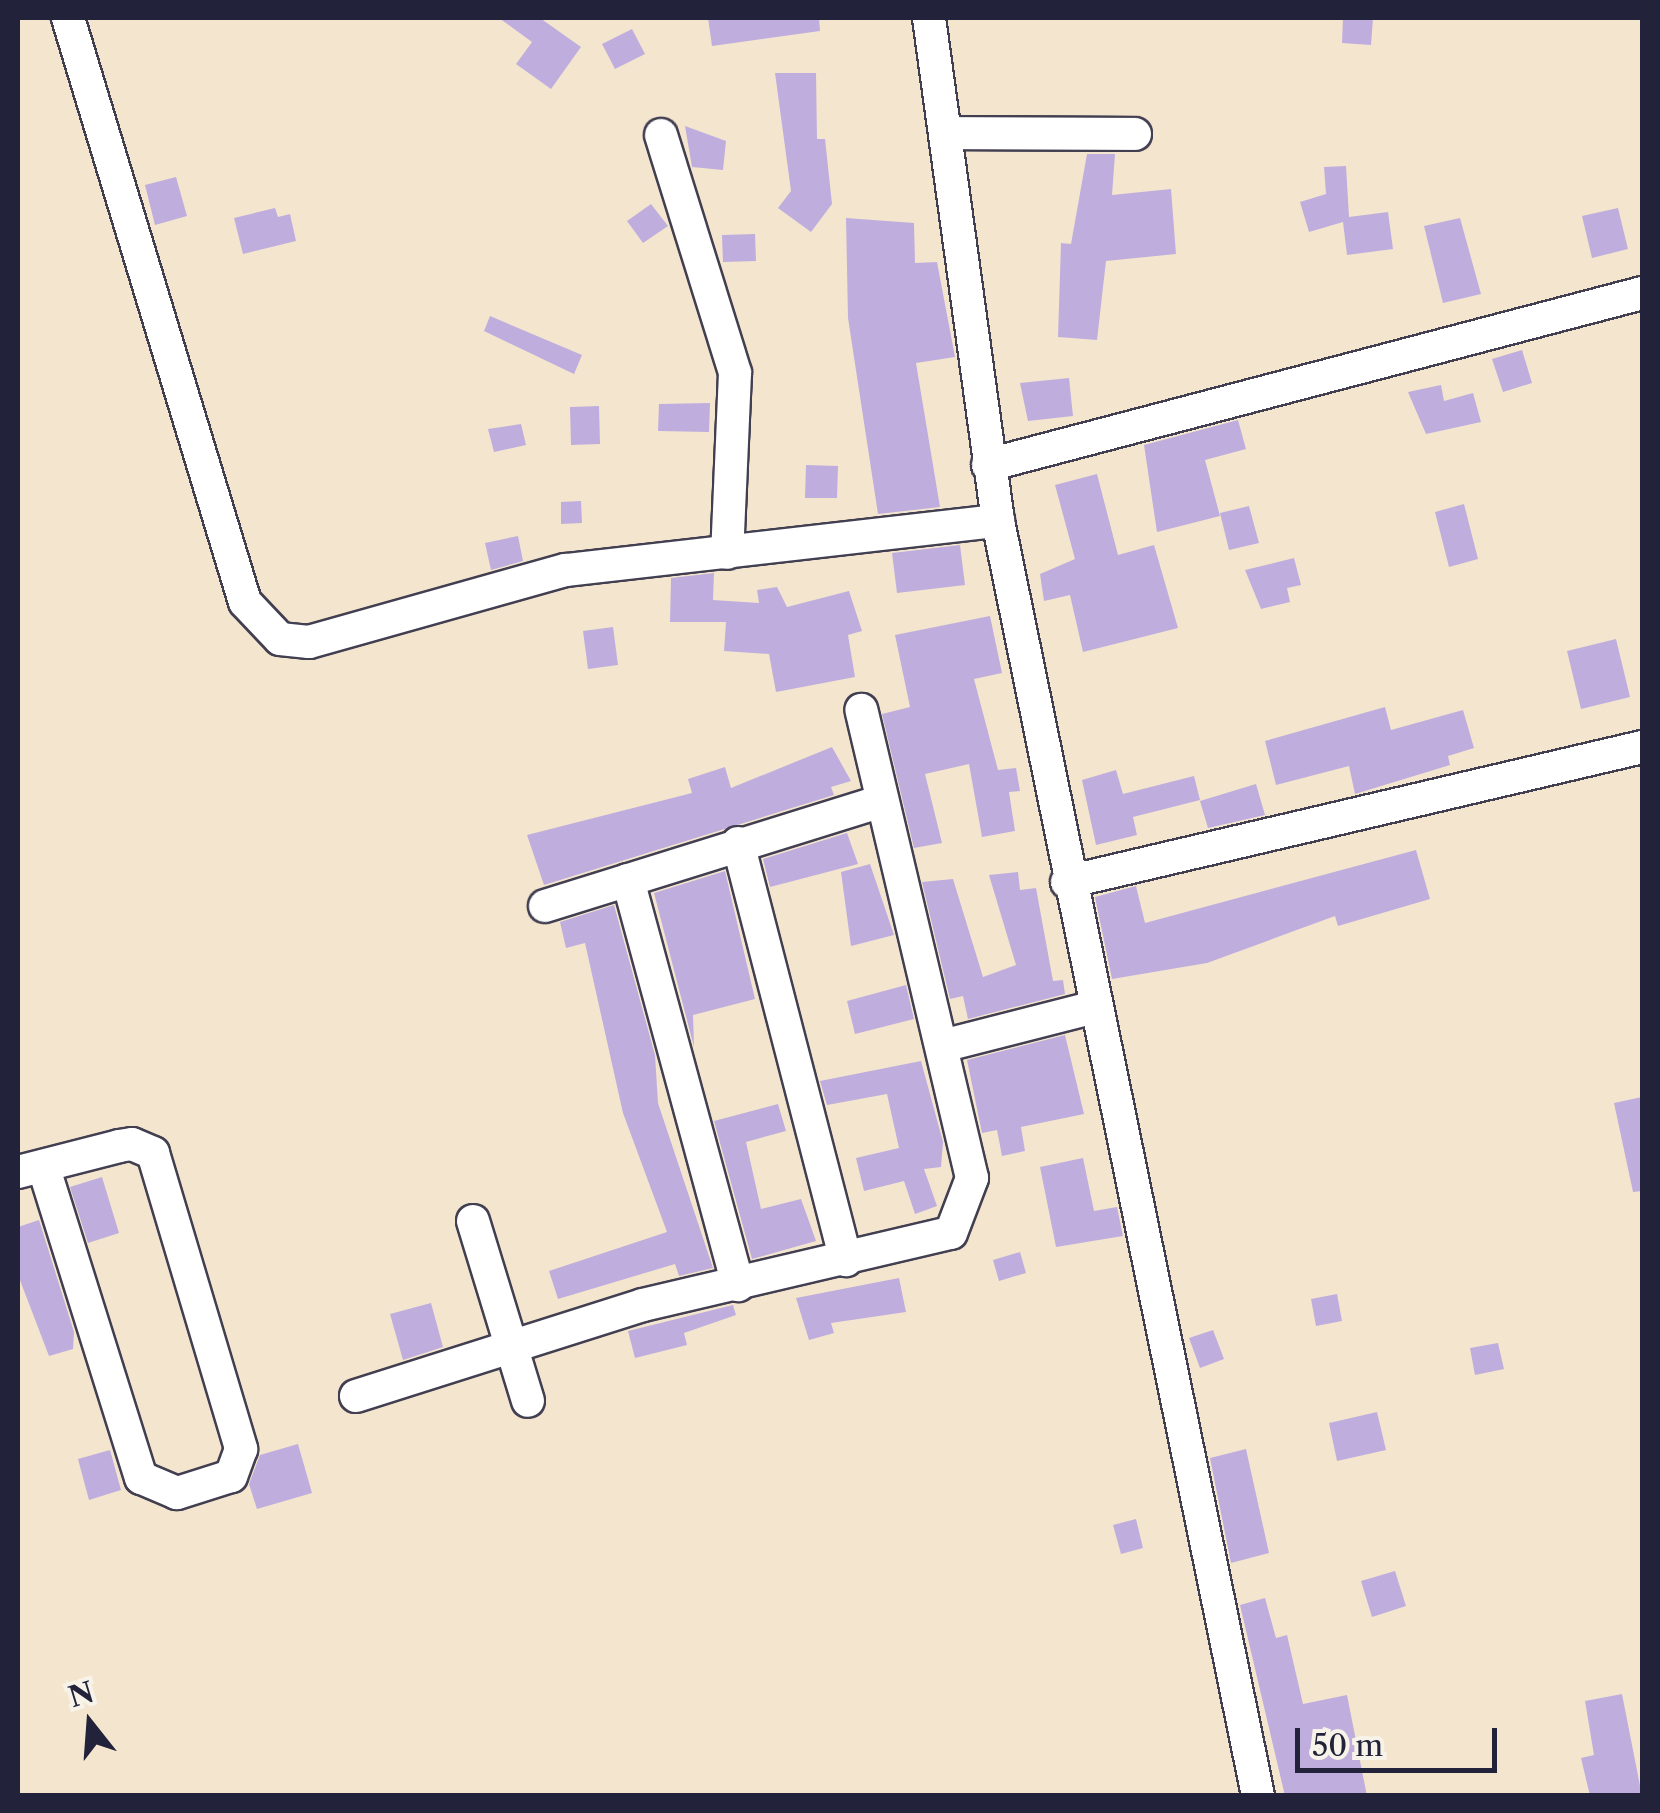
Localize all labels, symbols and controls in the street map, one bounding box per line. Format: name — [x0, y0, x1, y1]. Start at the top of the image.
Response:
north arrow — [40, 1673, 140, 1773]
text: N — [65, 1674, 98, 1714]
scale bar — [1300, 1708, 1502, 1770]
text: 50 m — [1312, 1727, 1383, 1764]

